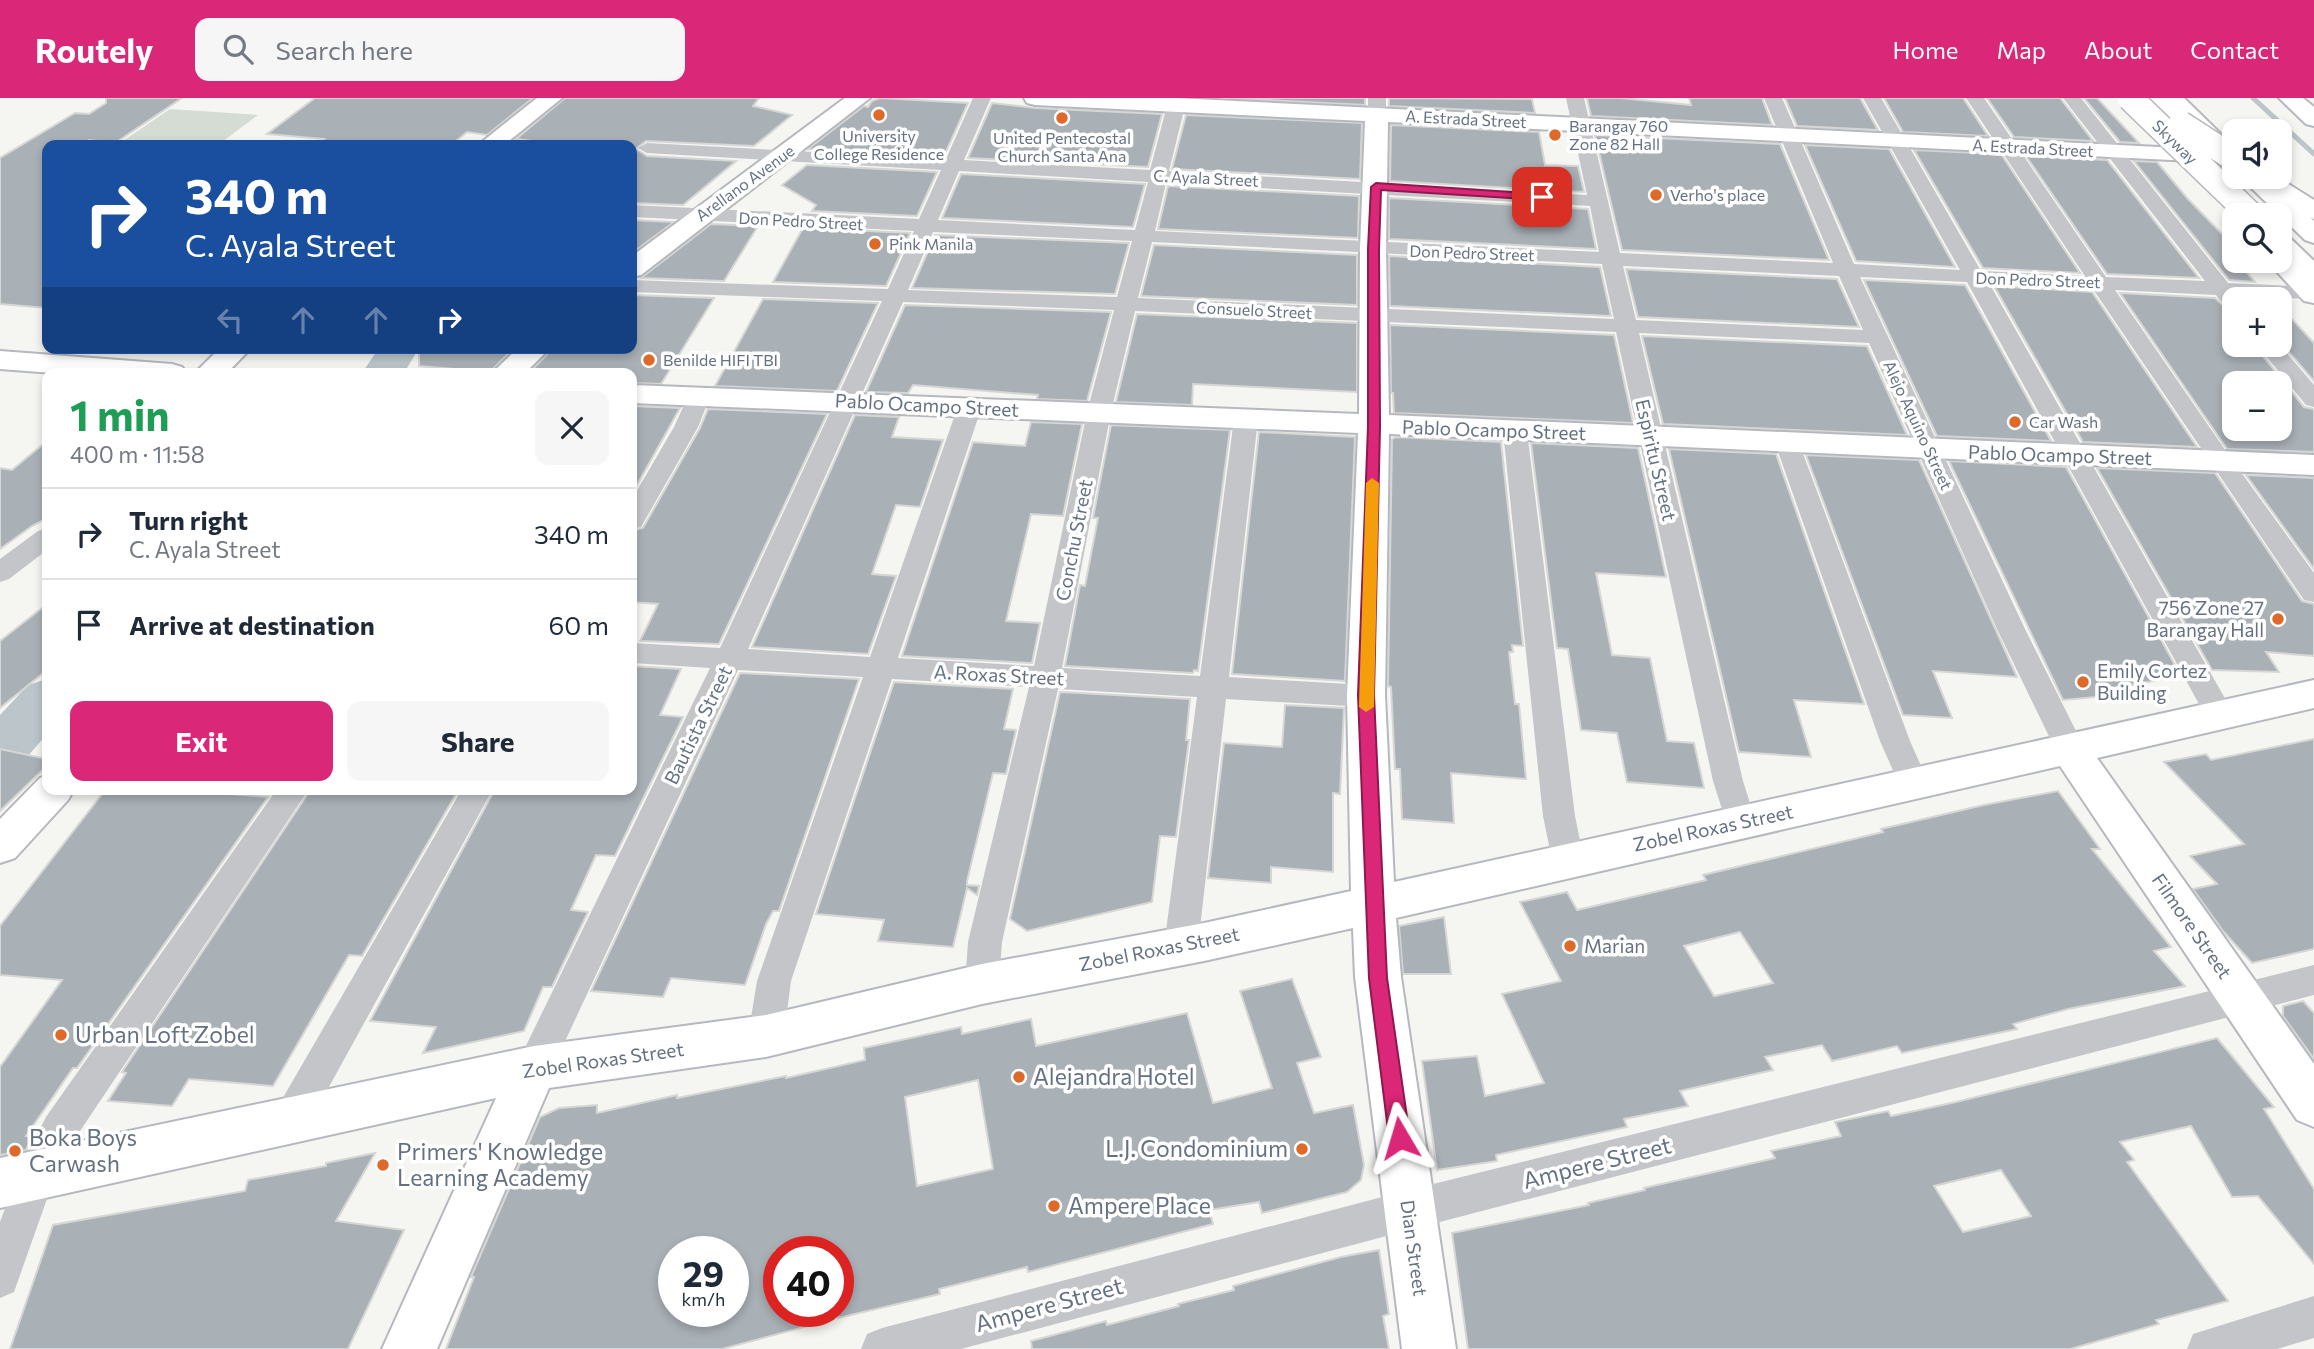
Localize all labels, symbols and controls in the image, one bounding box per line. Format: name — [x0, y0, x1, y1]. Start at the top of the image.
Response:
search box — [195, 18, 685, 81]
text: Routely — [35, 29, 153, 70]
icon: search — [219, 30, 257, 68]
text: Search here — [275, 34, 413, 65]
text: Home — [1893, 35, 1959, 64]
text: Map — [1997, 35, 2046, 64]
text: About — [2084, 35, 2152, 64]
text: Contact — [2190, 35, 2279, 64]
street label: A. Estrada Street — [1405, 106, 1528, 131]
marker: University College Residence — [871, 107, 887, 123]
marker: United Pentecostal Church Santa Ana — [1054, 110, 1070, 126]
place label: Barangay 760 Zone 82 Hall — [1569, 116, 1668, 153]
street label: Skyway — [2149, 116, 2202, 168]
map controls — [2222, 119, 2292, 441]
button: sound — [2222, 119, 2292, 189]
place label: University College Residence — [814, 126, 944, 163]
marker: Barangay 760 Zone 82 Hall — [1547, 127, 1563, 143]
place label: United Pentecostal Church Santa Ana — [993, 128, 1131, 165]
street label: A. Estrada Street — [1972, 135, 2095, 160]
street label: Arellano Avenue — [692, 140, 798, 225]
text: 340 m — [185, 164, 328, 224]
street label: C. Ayala Street — [1153, 165, 1260, 190]
pin — [1512, 167, 1572, 227]
icon: right — [70, 168, 161, 259]
icon: arrive — [1523, 178, 1561, 216]
place label: Verho's place — [1670, 185, 1765, 204]
marker: Verho's place — [1648, 187, 1664, 203]
button: search — [2222, 203, 2292, 273]
street label: Don Pedro Street — [738, 208, 864, 233]
text: C. Ayala Street — [185, 224, 396, 264]
place label: Pink Manila — [889, 234, 973, 253]
marker: Pink Manila — [867, 236, 883, 252]
street label: Don Pedro Street — [1409, 241, 1535, 264]
street label: Don Pedro Street — [1975, 268, 2101, 291]
button: + — [2222, 287, 2292, 357]
street label: Consuelo Street — [1195, 297, 1313, 322]
icon: left — [211, 301, 249, 339]
icon: ahead — [284, 301, 322, 339]
icon: ahead — [357, 301, 395, 339]
icon: right — [430, 301, 468, 339]
place label: Benilde HIFI TBI — [663, 350, 778, 369]
marker: Benilde HIFI TBI — [641, 352, 657, 368]
street label: Alejo Aquino Street — [1880, 357, 1957, 493]
button: − — [2222, 371, 2292, 441]
text: 1 min — [70, 388, 170, 440]
street label: Pablo Ocampo Street — [834, 388, 1020, 421]
button: close — [535, 391, 609, 465]
street label: Espiritu Street — [1631, 397, 1682, 523]
place label: Car Wash — [2029, 412, 2098, 431]
marker: Car Wash — [2007, 414, 2023, 430]
street label: Pablo Ocampo Street — [1402, 415, 1587, 444]
text: 400 m · 11:58 — [70, 440, 205, 468]
street label: Pablo Ocampo Street — [1968, 440, 2153, 469]
street label: Conchu Street — [1050, 477, 1097, 603]
text: Turn right — [129, 504, 248, 535]
icon: right — [70, 515, 108, 553]
text: 340 m — [534, 518, 609, 549]
text: C. Ayala Street — [129, 535, 281, 563]
place label: 756 Zone 27 Barangay Hall — [2146, 596, 2264, 641]
icon: arrive — [70, 606, 108, 644]
text: Arrive at destination — [129, 609, 375, 640]
text: 60 m — [549, 609, 609, 640]
marker: 756 Zone 27 Barangay Hall — [2270, 611, 2286, 627]
place label: Emily Cortez Building — [2097, 659, 2207, 704]
street label: A. Roxas Street — [933, 660, 1065, 689]
street label: Bautista Street — [659, 662, 736, 788]
marker: Emily Cortez Building — [2075, 674, 2091, 690]
button: Exit — [70, 701, 333, 781]
button: Share — [347, 701, 609, 781]
street label: Zobel Roxas Street — [1631, 799, 1795, 856]
street label: Filmore Street — [2148, 869, 2237, 983]
street label: Zobel Roxas Street — [1077, 922, 1241, 975]
place label: Marian — [1584, 934, 1645, 957]
marker: Marian — [1562, 938, 1578, 954]
place label: Urban Loft Zobel — [75, 1020, 255, 1048]
marker: Urban Loft Zobel — [53, 1027, 69, 1043]
street label: Zobel Roxas Street — [521, 1037, 685, 1082]
place label: Alejandra Hotel — [1033, 1062, 1195, 1090]
marker: Alejandra Hotel — [1011, 1069, 1027, 1085]
position arrow — [1363, 1101, 1437, 1175]
place label: Boka Boys Carwash — [29, 1123, 137, 1177]
street label: Ampere Street — [1520, 1130, 1674, 1194]
place label: L.J. Condominium — [1105, 1134, 1288, 1162]
place label: Primers' Knowledge Learning Academy — [397, 1137, 603, 1191]
marker: L.J. Condominium — [1294, 1141, 1310, 1157]
marker: Boka Boys Carwash — [7, 1143, 23, 1159]
marker: Primers' Knowledge Learning Academy — [375, 1157, 391, 1173]
place label: Ampere Place — [1068, 1191, 1211, 1219]
marker: Ampere Place — [1046, 1198, 1062, 1214]
street label: Dian Street — [1396, 1198, 1433, 1298]
speed limit sign: 40 — [763, 1236, 854, 1327]
text: 29 — [683, 1251, 724, 1294]
street label: Ampere Street — [972, 1271, 1126, 1337]
text: km/h — [682, 1288, 725, 1310]

